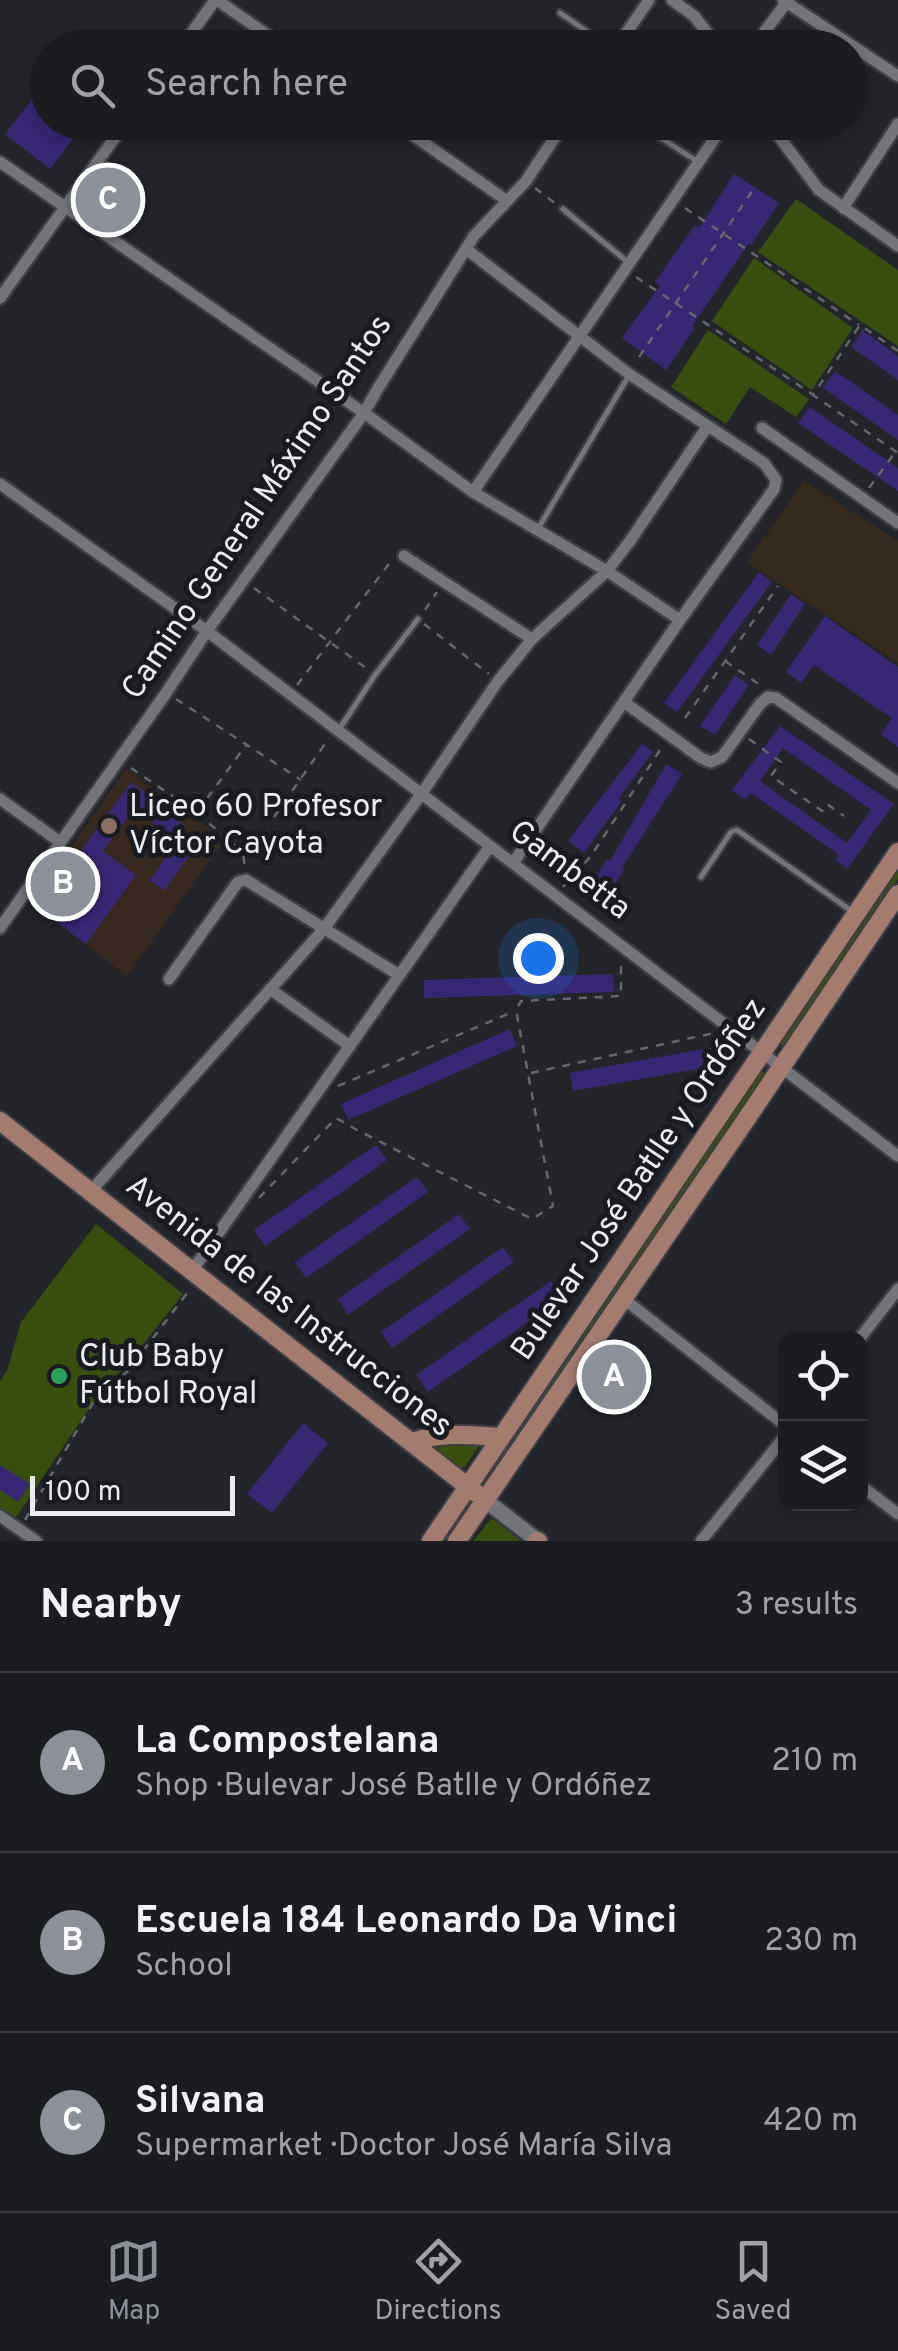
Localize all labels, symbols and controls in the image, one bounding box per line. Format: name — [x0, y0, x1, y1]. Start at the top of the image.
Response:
search box — [30, 30, 868, 140]
icon: search — [65, 58, 120, 113]
text: Search here — [145, 61, 348, 110]
pin: C — [76, 162, 140, 238]
street label: Camino General Máximo Santos — [114, 308, 402, 708]
place label: Liceo 60 Profesor Víctor Cayota — [129, 788, 383, 865]
street label: Gambetta — [500, 812, 638, 930]
marker: Liceo 60 Profesor Víctor Cayota — [98, 815, 120, 837]
pin: B — [30, 846, 96, 922]
your location — [513, 933, 564, 984]
street label: Bulevar José Batlle y Ordóñez — [504, 991, 776, 1369]
street label: Avenida de las Instrucciones — [117, 1167, 459, 1447]
map controls — [778, 1331, 868, 1511]
button: locate — [778, 1331, 868, 1421]
place label: Club Baby Fútbol Royal — [79, 1338, 257, 1415]
pin: A — [582, 1340, 646, 1414]
marker: Club Baby Fútbol Royal — [48, 1365, 70, 1387]
button: layers — [778, 1421, 868, 1511]
scale bar — [30, 1471, 235, 1516]
text: 100 m — [45, 1475, 121, 1511]
text: Nearby — [40, 1580, 182, 1633]
text: 3 results — [735, 1586, 858, 1626]
text: La Compostelana — [135, 1718, 440, 1767]
text: A — [61, 1742, 84, 1782]
text: 210 m — [771, 1742, 858, 1782]
text: Shop · Bulevar José Batlle y Ordóñez — [135, 1767, 652, 1807]
text: Escuela 184 Leonardo Da Vinci — [135, 1898, 677, 1947]
text: B — [61, 1922, 84, 1962]
text: 230 m — [764, 1922, 858, 1962]
text: School — [135, 1947, 233, 1987]
text: Silvana — [135, 2078, 266, 2127]
text: C — [62, 2102, 83, 2142]
text: 420 m — [763, 2102, 858, 2142]
text: Supermarket · Doctor José María Silva — [135, 2127, 672, 2167]
tab: Map — [106, 2234, 161, 2330]
tab: Directions — [374, 2234, 502, 2330]
tab: Saved — [715, 2234, 792, 2330]

